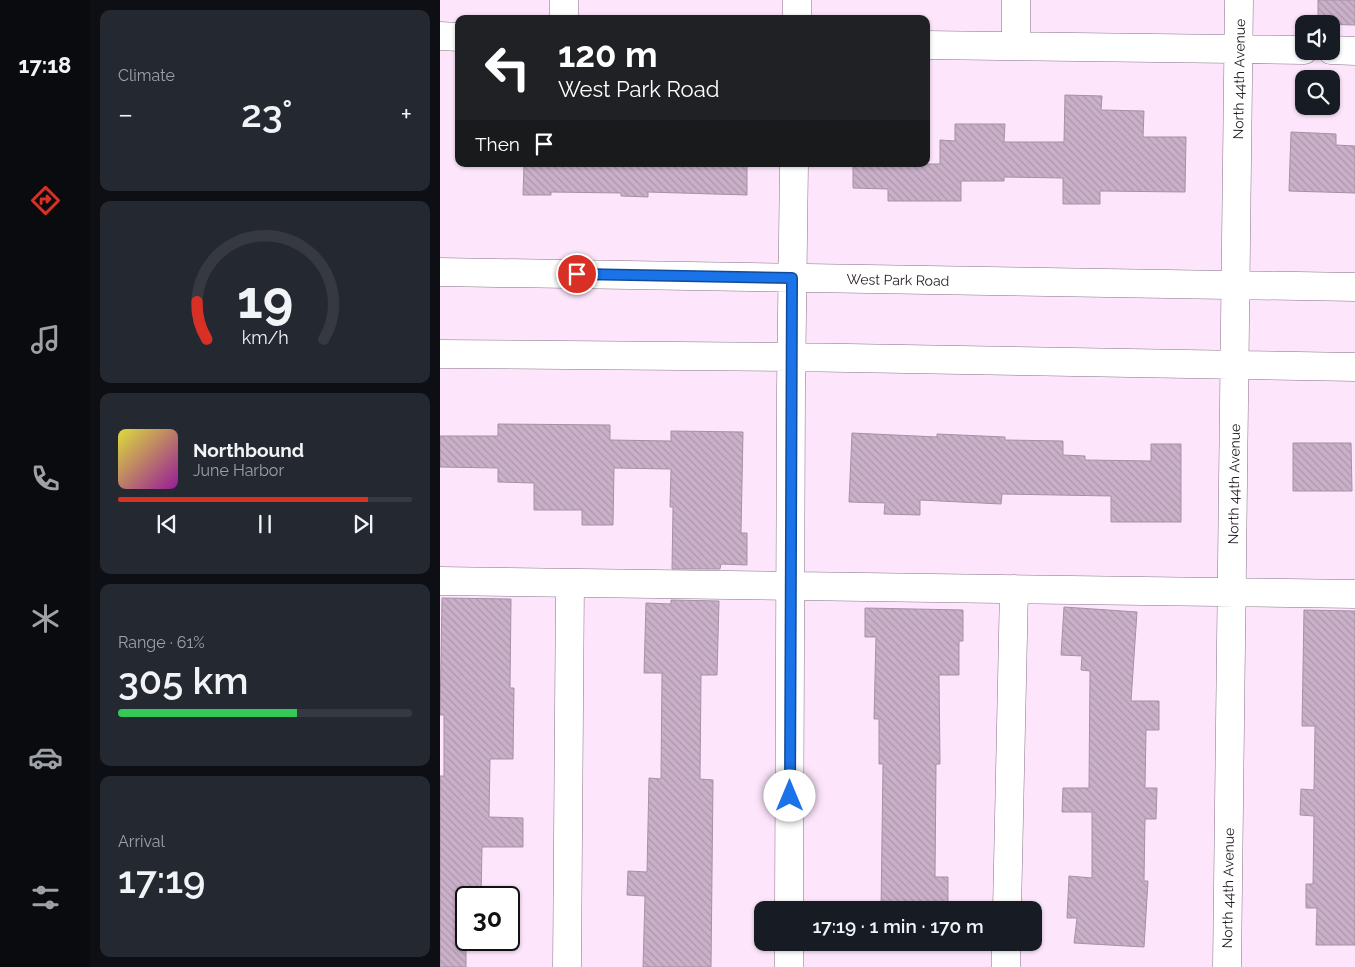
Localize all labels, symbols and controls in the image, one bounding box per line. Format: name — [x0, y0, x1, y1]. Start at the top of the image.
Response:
map controls — [1295, 15, 1340, 115]
button: sound — [1295, 15, 1340, 60]
street label: North 44th Avenue — [1230, 18, 1248, 140]
text: 120 m — [558, 34, 658, 75]
icon: left — [475, 35, 540, 100]
text: 17:18 — [19, 52, 71, 78]
text: Climate — [118, 66, 175, 85]
button: search — [1295, 70, 1340, 115]
text: West Park Road — [558, 76, 719, 102]
text: 23° — [241, 91, 293, 136]
text: − — [118, 98, 133, 131]
text: + — [400, 98, 412, 131]
icon: arrive — [530, 130, 558, 158]
text: Then — [475, 133, 520, 155]
icon: directions — [28, 183, 63, 218]
pin — [556, 253, 598, 295]
icon: arrive — [563, 260, 591, 288]
text: 19 — [237, 269, 293, 330]
street label: West Park Road — [847, 271, 949, 289]
icon: music — [28, 322, 63, 357]
text: km/h — [241, 327, 289, 348]
street label: North 44th Avenue — [1225, 423, 1243, 545]
text: Northbound — [193, 439, 304, 461]
icon: phone — [28, 461, 63, 496]
text: June Harbor — [193, 461, 284, 480]
icon: previous — [153, 510, 181, 538]
icon: pause — [251, 510, 279, 538]
icon: next — [349, 510, 377, 538]
icon: climate — [28, 601, 63, 636]
text: Range · 61% — [118, 633, 205, 652]
text: 305 km — [118, 658, 249, 703]
icon: car — [28, 740, 63, 775]
position arrow — [763, 769, 815, 821]
street label: North 44th Avenue — [1219, 827, 1237, 949]
text: Arrival — [118, 832, 165, 851]
text: 17:19 — [118, 857, 205, 902]
icon: filters — [28, 880, 63, 915]
speed limit sign: 30 — [455, 886, 520, 951]
text: 17:19 · 1 min · 170 m — [812, 915, 984, 937]

